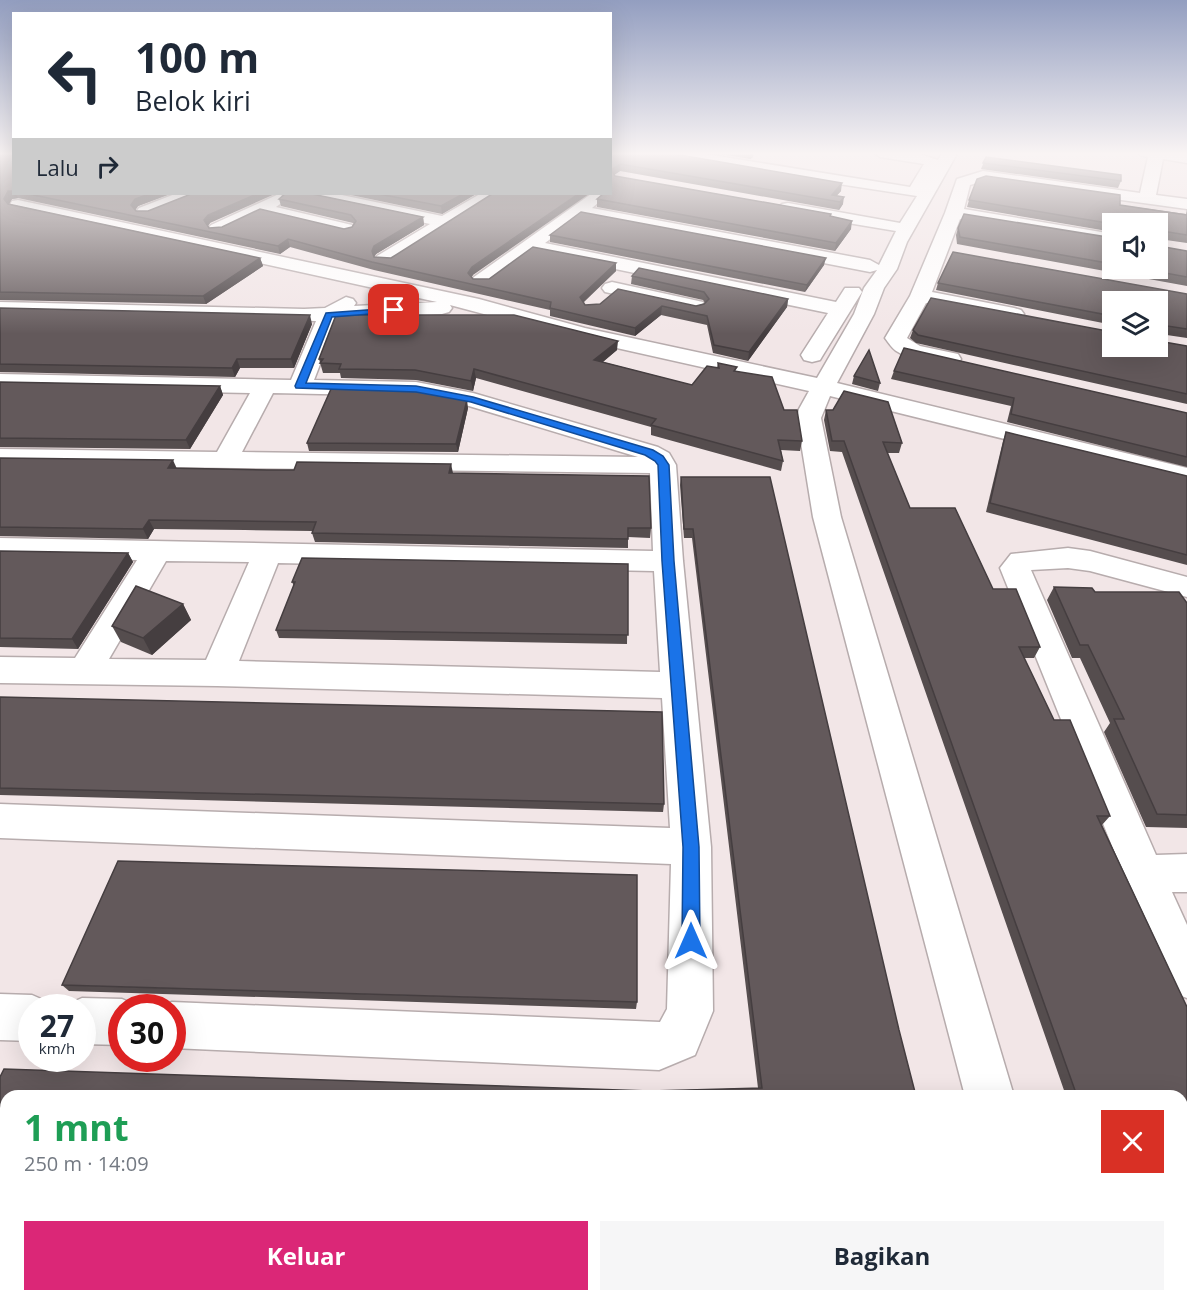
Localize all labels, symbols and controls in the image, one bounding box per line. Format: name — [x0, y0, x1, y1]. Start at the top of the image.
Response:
text: 100 m — [135, 28, 259, 85]
icon: left — [36, 36, 114, 114]
text: Belok kiri — [135, 82, 251, 119]
icon: right — [91, 150, 124, 183]
text: Lalu — [36, 152, 79, 182]
map controls — [1102, 213, 1168, 357]
button: sound — [1102, 213, 1168, 279]
pin — [368, 284, 419, 335]
button: layers — [1102, 291, 1168, 357]
icon: arrive — [377, 293, 410, 326]
position arrow — [659, 909, 723, 973]
speed limit sign: 30 — [108, 994, 186, 1072]
text: 27 — [40, 1005, 74, 1046]
text: km/h — [39, 1038, 75, 1058]
text: 1 mnt — [24, 1103, 129, 1152]
button: close — [1101, 1110, 1164, 1173]
text: 250 m · 14:09 — [24, 1150, 149, 1177]
button: Keluar — [24, 1221, 588, 1290]
button: Bagikan — [600, 1221, 1164, 1290]

